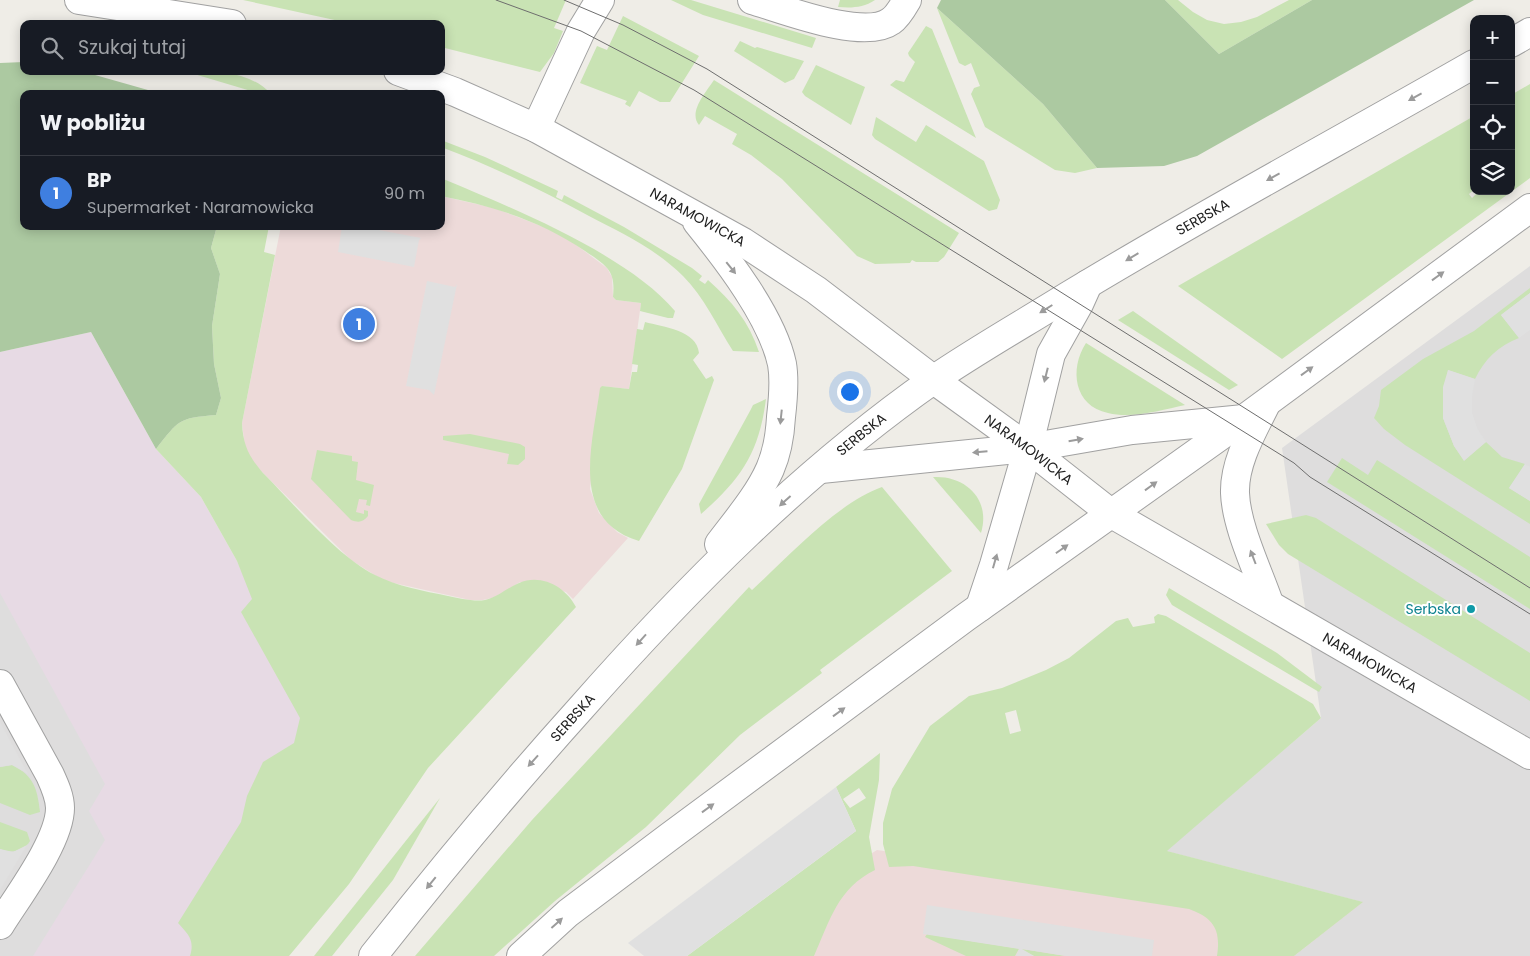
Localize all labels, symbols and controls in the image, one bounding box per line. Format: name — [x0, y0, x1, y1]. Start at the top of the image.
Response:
map controls — [1470, 15, 1515, 195]
button: + — [1470, 15, 1515, 60]
search box — [20, 20, 445, 75]
icon: search — [38, 34, 66, 62]
text: Szukaj tutaj — [78, 34, 186, 61]
button: − — [1470, 60, 1515, 105]
one-way arrow — [1408, 93, 1422, 101]
button: locate — [1470, 105, 1515, 150]
text: W pobliżu — [40, 108, 145, 137]
button: layers — [1470, 150, 1515, 195]
text: BP — [87, 167, 111, 194]
one-way arrow — [1267, 172, 1280, 181]
text: 1 — [53, 182, 59, 205]
text: 90 m — [384, 182, 425, 205]
street label: NARAMOWICKA — [646, 183, 749, 251]
street label: SERBSKA — [1172, 194, 1233, 240]
text: Supermarket · Naramowicka — [87, 196, 314, 219]
one-way arrow — [1126, 253, 1139, 262]
one-way arrow — [725, 261, 736, 274]
one-way arrow — [1431, 270, 1444, 281]
pin: 1 — [343, 305, 375, 343]
one-way arrow — [1040, 305, 1053, 314]
one-way arrow — [1300, 366, 1314, 376]
one-way arrow — [1042, 368, 1050, 383]
your location — [837, 379, 863, 405]
street label: SERBSKA — [832, 408, 890, 460]
one-way arrow — [777, 409, 785, 425]
street label: NARAMOWICKA — [980, 410, 1077, 490]
one-way arrow — [1069, 435, 1085, 443]
one-way arrow — [971, 448, 987, 456]
one-way arrow — [1145, 481, 1158, 491]
one-way arrow — [779, 495, 791, 507]
one-way arrow — [1056, 544, 1069, 554]
one-way arrow — [1249, 549, 1257, 564]
one-way arrow — [992, 554, 1000, 569]
place label: Serbska — [1405, 599, 1461, 619]
marker: Serbska — [1465, 603, 1477, 615]
street label: NARAMOWICKA — [1319, 628, 1421, 698]
one-way arrow — [635, 634, 647, 646]
street label: SERBSKA — [546, 689, 599, 746]
one-way arrow — [832, 706, 845, 717]
one-way arrow — [527, 755, 539, 767]
one-way arrow — [701, 803, 715, 813]
one-way arrow — [426, 876, 437, 889]
one-way arrow — [551, 917, 563, 929]

